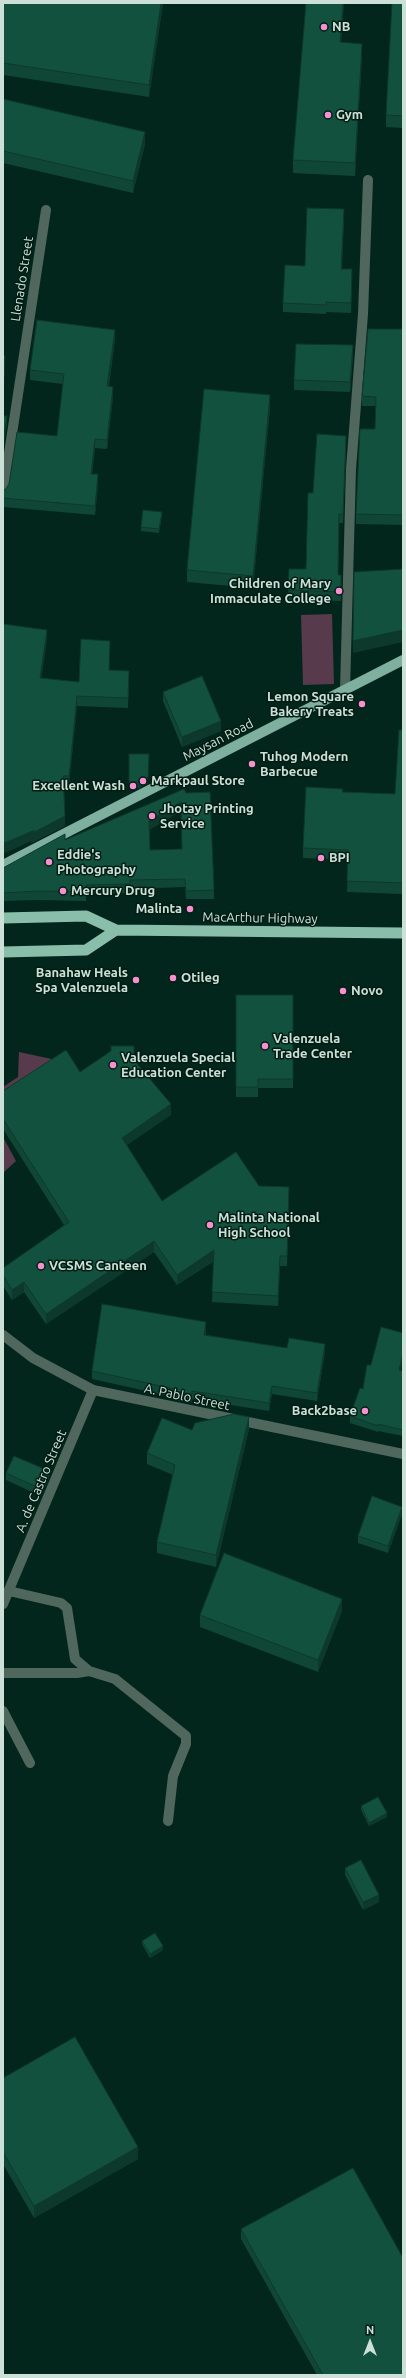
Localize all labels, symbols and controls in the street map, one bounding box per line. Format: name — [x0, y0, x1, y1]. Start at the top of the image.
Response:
place label: NB — [332, 19, 350, 35]
marker: NB — [319, 22, 329, 32]
place label: Gym — [336, 107, 363, 123]
marker: Gym — [323, 110, 333, 120]
street label: Llenado Street — [8, 235, 36, 323]
place label: Children of Mary Immaculate College — [210, 576, 331, 607]
marker: Children of Mary Immaculate College — [334, 586, 344, 596]
place label: Lemon Square Bakery Treats — [267, 689, 354, 720]
marker: Lemon Square Bakery Treats — [357, 699, 367, 709]
street label: Maysan Road — [180, 716, 256, 764]
place label: Tuhog Modern Barbecue — [260, 749, 348, 780]
marker: Tuhog Modern Barbecue — [247, 759, 257, 769]
place label: Markpaul Store — [151, 773, 245, 789]
marker: Markpaul Store — [138, 776, 148, 786]
place label: Excellent Wash — [32, 778, 125, 794]
marker: Excellent Wash — [128, 781, 138, 791]
place label: Jhotay Printing Service — [160, 801, 254, 832]
marker: Jhotay Printing Service — [147, 811, 157, 821]
place label: Eddie's Photography — [57, 847, 136, 878]
place label: BPI — [329, 850, 350, 866]
marker: BPI — [316, 853, 326, 863]
marker: Eddie's Photography — [44, 857, 54, 867]
place label: Mercury Drug — [71, 883, 155, 899]
marker: Mercury Drug — [58, 886, 68, 896]
place label: Malinta — [136, 901, 182, 917]
marker: Malinta — [185, 904, 195, 914]
street label: MacArthur Highway — [202, 909, 318, 927]
place label: Banahaw Heals Spa Valenzuela — [35, 965, 128, 996]
place label: Otileg — [181, 970, 220, 986]
marker: Otileg — [168, 973, 178, 983]
marker: Banahaw Heals Spa Valenzuela — [131, 975, 141, 985]
place label: Novo — [351, 983, 383, 999]
marker: Novo — [338, 986, 348, 996]
place label: Valenzuela Trade Center — [273, 1031, 352, 1062]
marker: Valenzuela Trade Center — [260, 1041, 270, 1051]
place label: Valenzuela Special Education Center — [121, 1050, 235, 1081]
marker: Valenzuela Special Education Center — [108, 1060, 118, 1070]
place label: Malinta National High School — [218, 1210, 320, 1241]
marker: Malinta National High School — [205, 1220, 215, 1230]
place label: VCSMS Canteen — [49, 1258, 147, 1274]
marker: VCSMS Canteen — [36, 1261, 46, 1271]
street label: A. Pablo Street — [143, 1380, 231, 1414]
place label: Back2base — [292, 1403, 357, 1419]
marker: Back2base — [360, 1406, 370, 1416]
street label: A. de Castro Street — [12, 1427, 70, 1535]
north arrow — [350, 2322, 390, 2362]
text: N — [366, 2324, 374, 2336]

